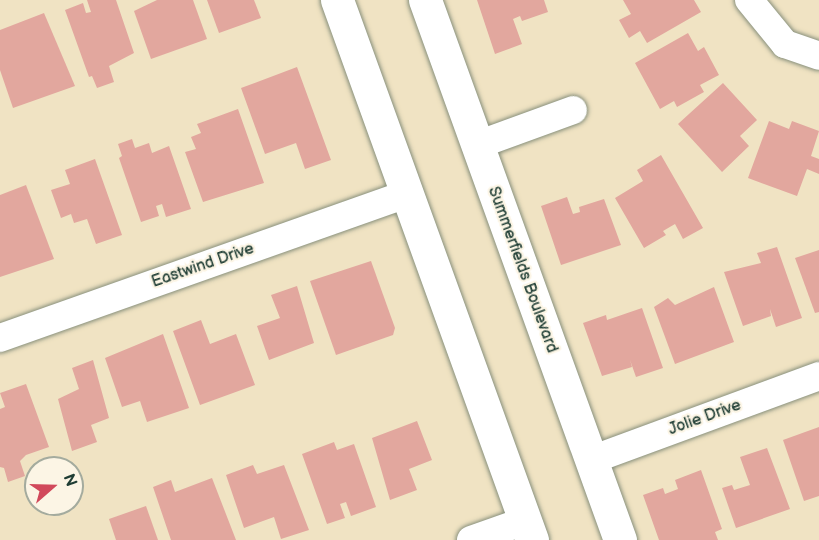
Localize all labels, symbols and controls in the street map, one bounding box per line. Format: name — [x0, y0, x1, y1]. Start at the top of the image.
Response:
street label: Summerfields Boulevard — [483, 184, 561, 356]
street label: Eastwind Drive — [149, 239, 257, 293]
street label: Jolie Drive — [666, 396, 744, 440]
north arrow — [24, 456, 84, 516]
text: N — [59, 471, 80, 489]

